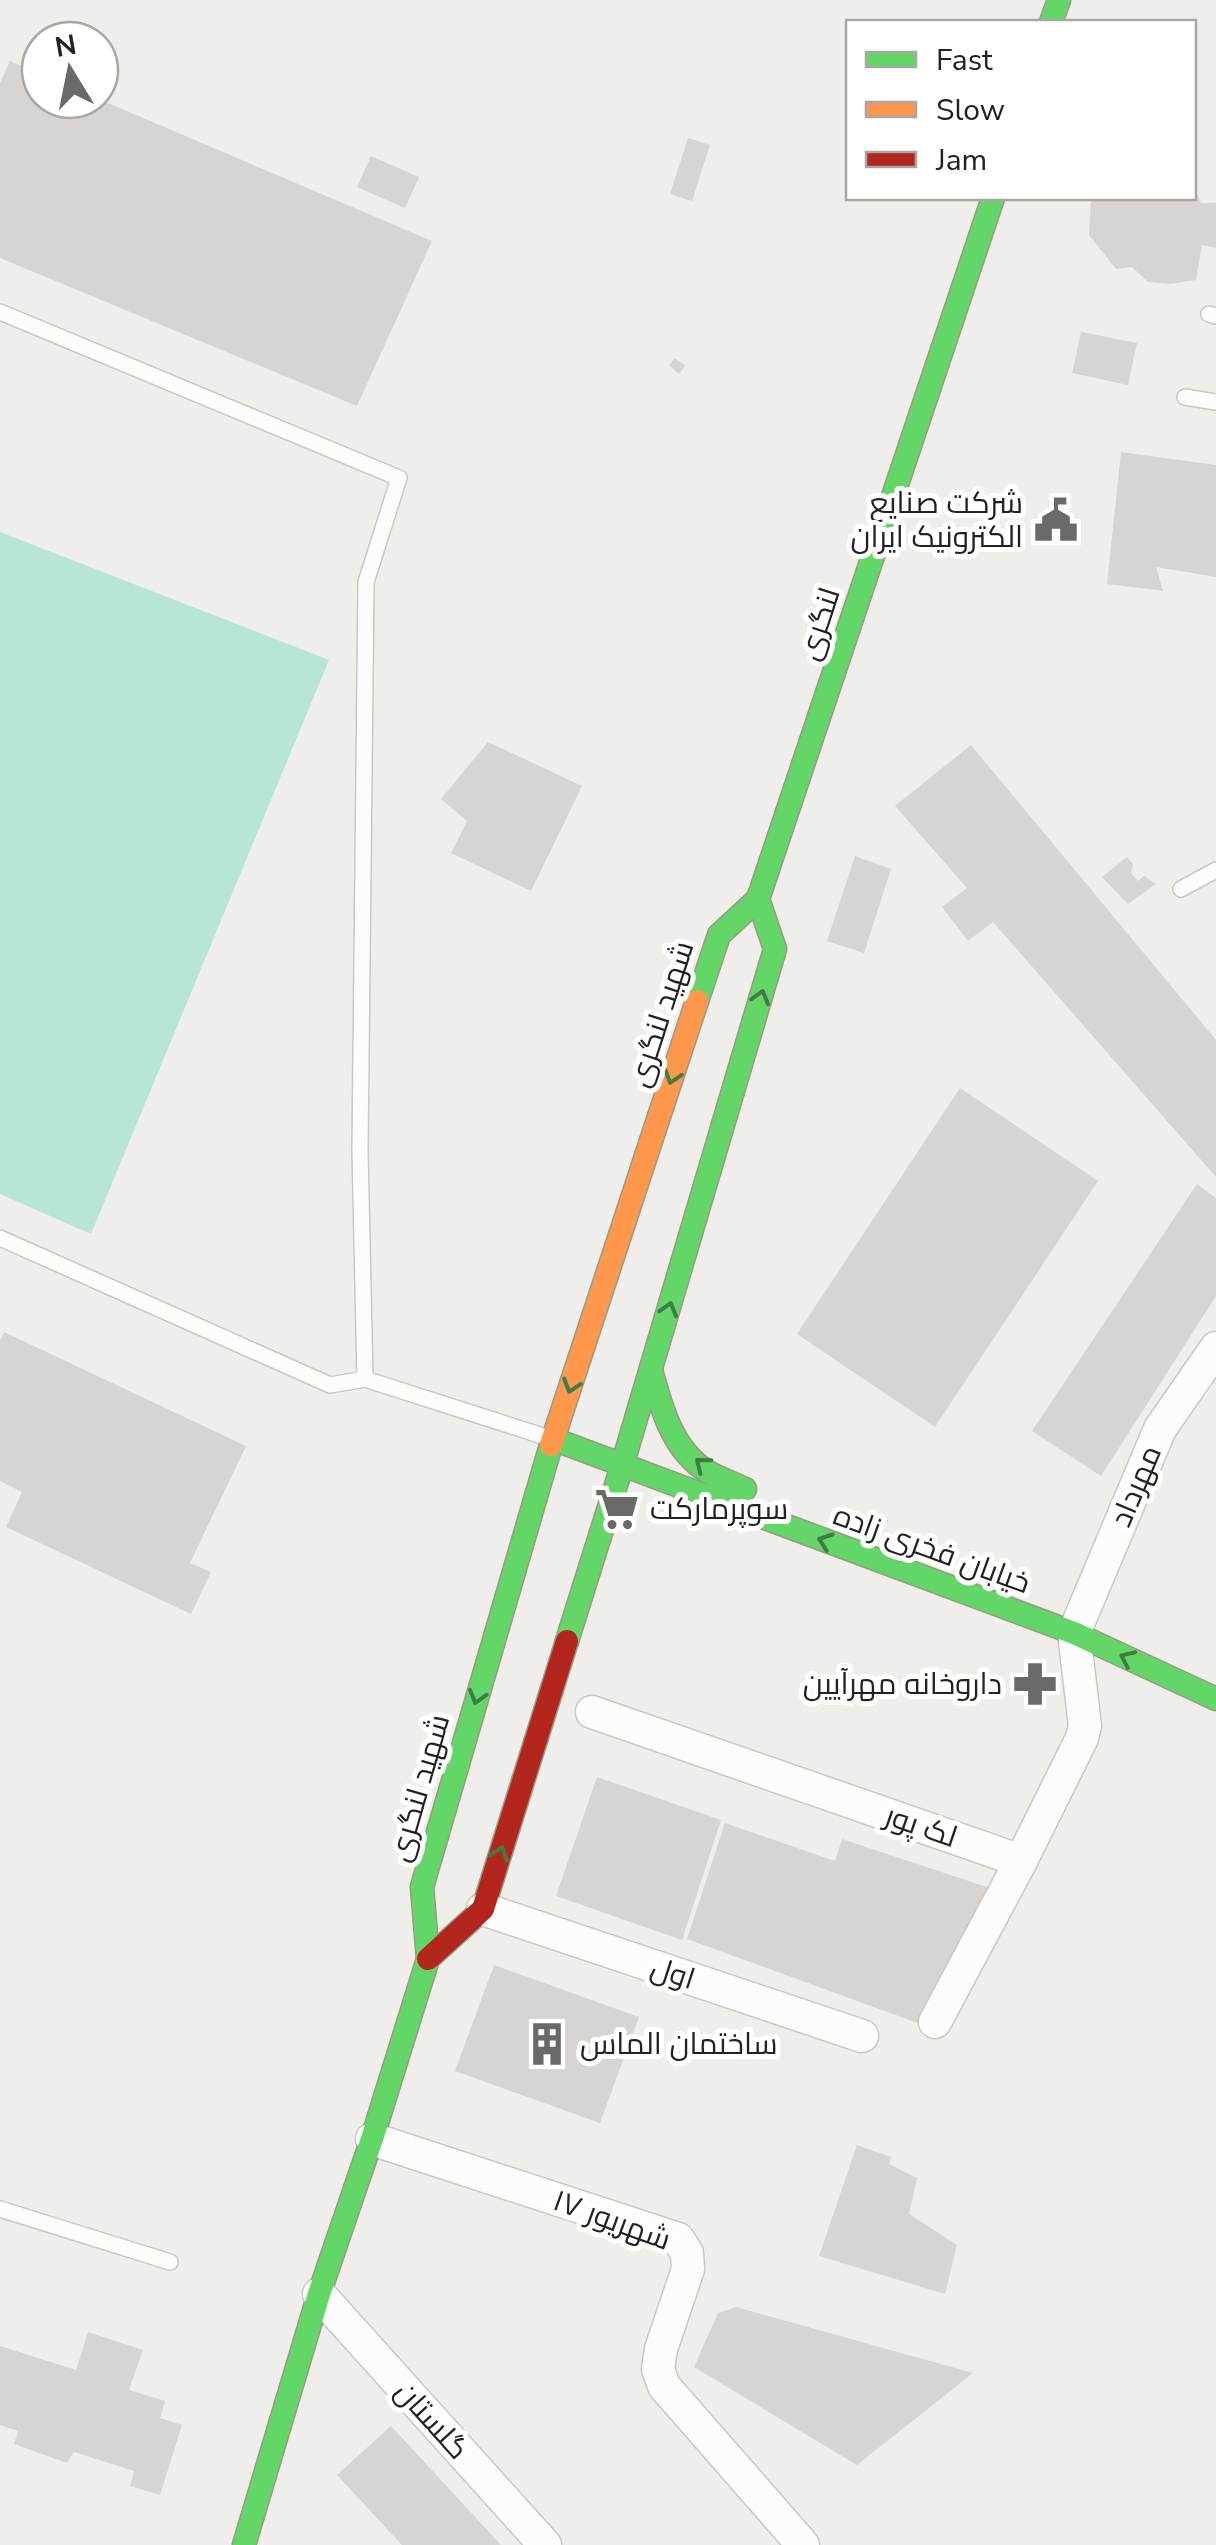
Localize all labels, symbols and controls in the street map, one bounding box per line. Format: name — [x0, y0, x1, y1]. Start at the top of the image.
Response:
north arrow — [20, 20, 120, 120]
legend — [846, 20, 1196, 200]
text: N — [52, 26, 79, 67]
text: Fast — [936, 40, 993, 81]
text: Slow — [936, 90, 1005, 131]
text: Jam — [935, 140, 987, 181]
place label: شرکت صنایع الکترونیک ایران — [851, 483, 1023, 558]
public building icon: شرکت صنایع الکترونیک ایران — [1032, 496, 1080, 544]
street label: لنگری — [789, 583, 850, 666]
street label: شهید لنگری — [619, 936, 704, 1092]
one-way arrow — [749, 989, 770, 1006]
one-way arrow — [664, 1068, 684, 1085]
one-way arrow — [657, 1301, 678, 1318]
one-way arrow — [562, 1376, 582, 1393]
street label: مهرداد — [1101, 1439, 1172, 1533]
one-way arrow — [695, 1458, 713, 1476]
supermarket icon: سوپرمارکت — [593, 1485, 641, 1533]
place label: سوپرمارکت — [650, 1489, 788, 1530]
street label: خیابان فخری زاده — [828, 1495, 1036, 1604]
one-way arrow — [817, 1532, 834, 1553]
one-way arrow — [1120, 1650, 1138, 1670]
pharmacy icon: داروخانه مهرآیین — [1011, 1660, 1059, 1708]
place label: داروخانه مهرآیین — [803, 1664, 1002, 1705]
one-way arrow — [468, 1688, 489, 1705]
street label: شهید لنگری — [379, 1710, 460, 1867]
street label: لک پور — [877, 1794, 962, 1858]
one-way arrow — [488, 1845, 509, 1862]
street label: اول — [645, 1947, 700, 2000]
building icon: ساختمان الماس — [523, 2020, 571, 2068]
place label: ساختمان الماس — [580, 2024, 778, 2065]
street label: ۱۷ شهریور — [547, 2180, 676, 2261]
street label: گلستان — [385, 2372, 478, 2469]

